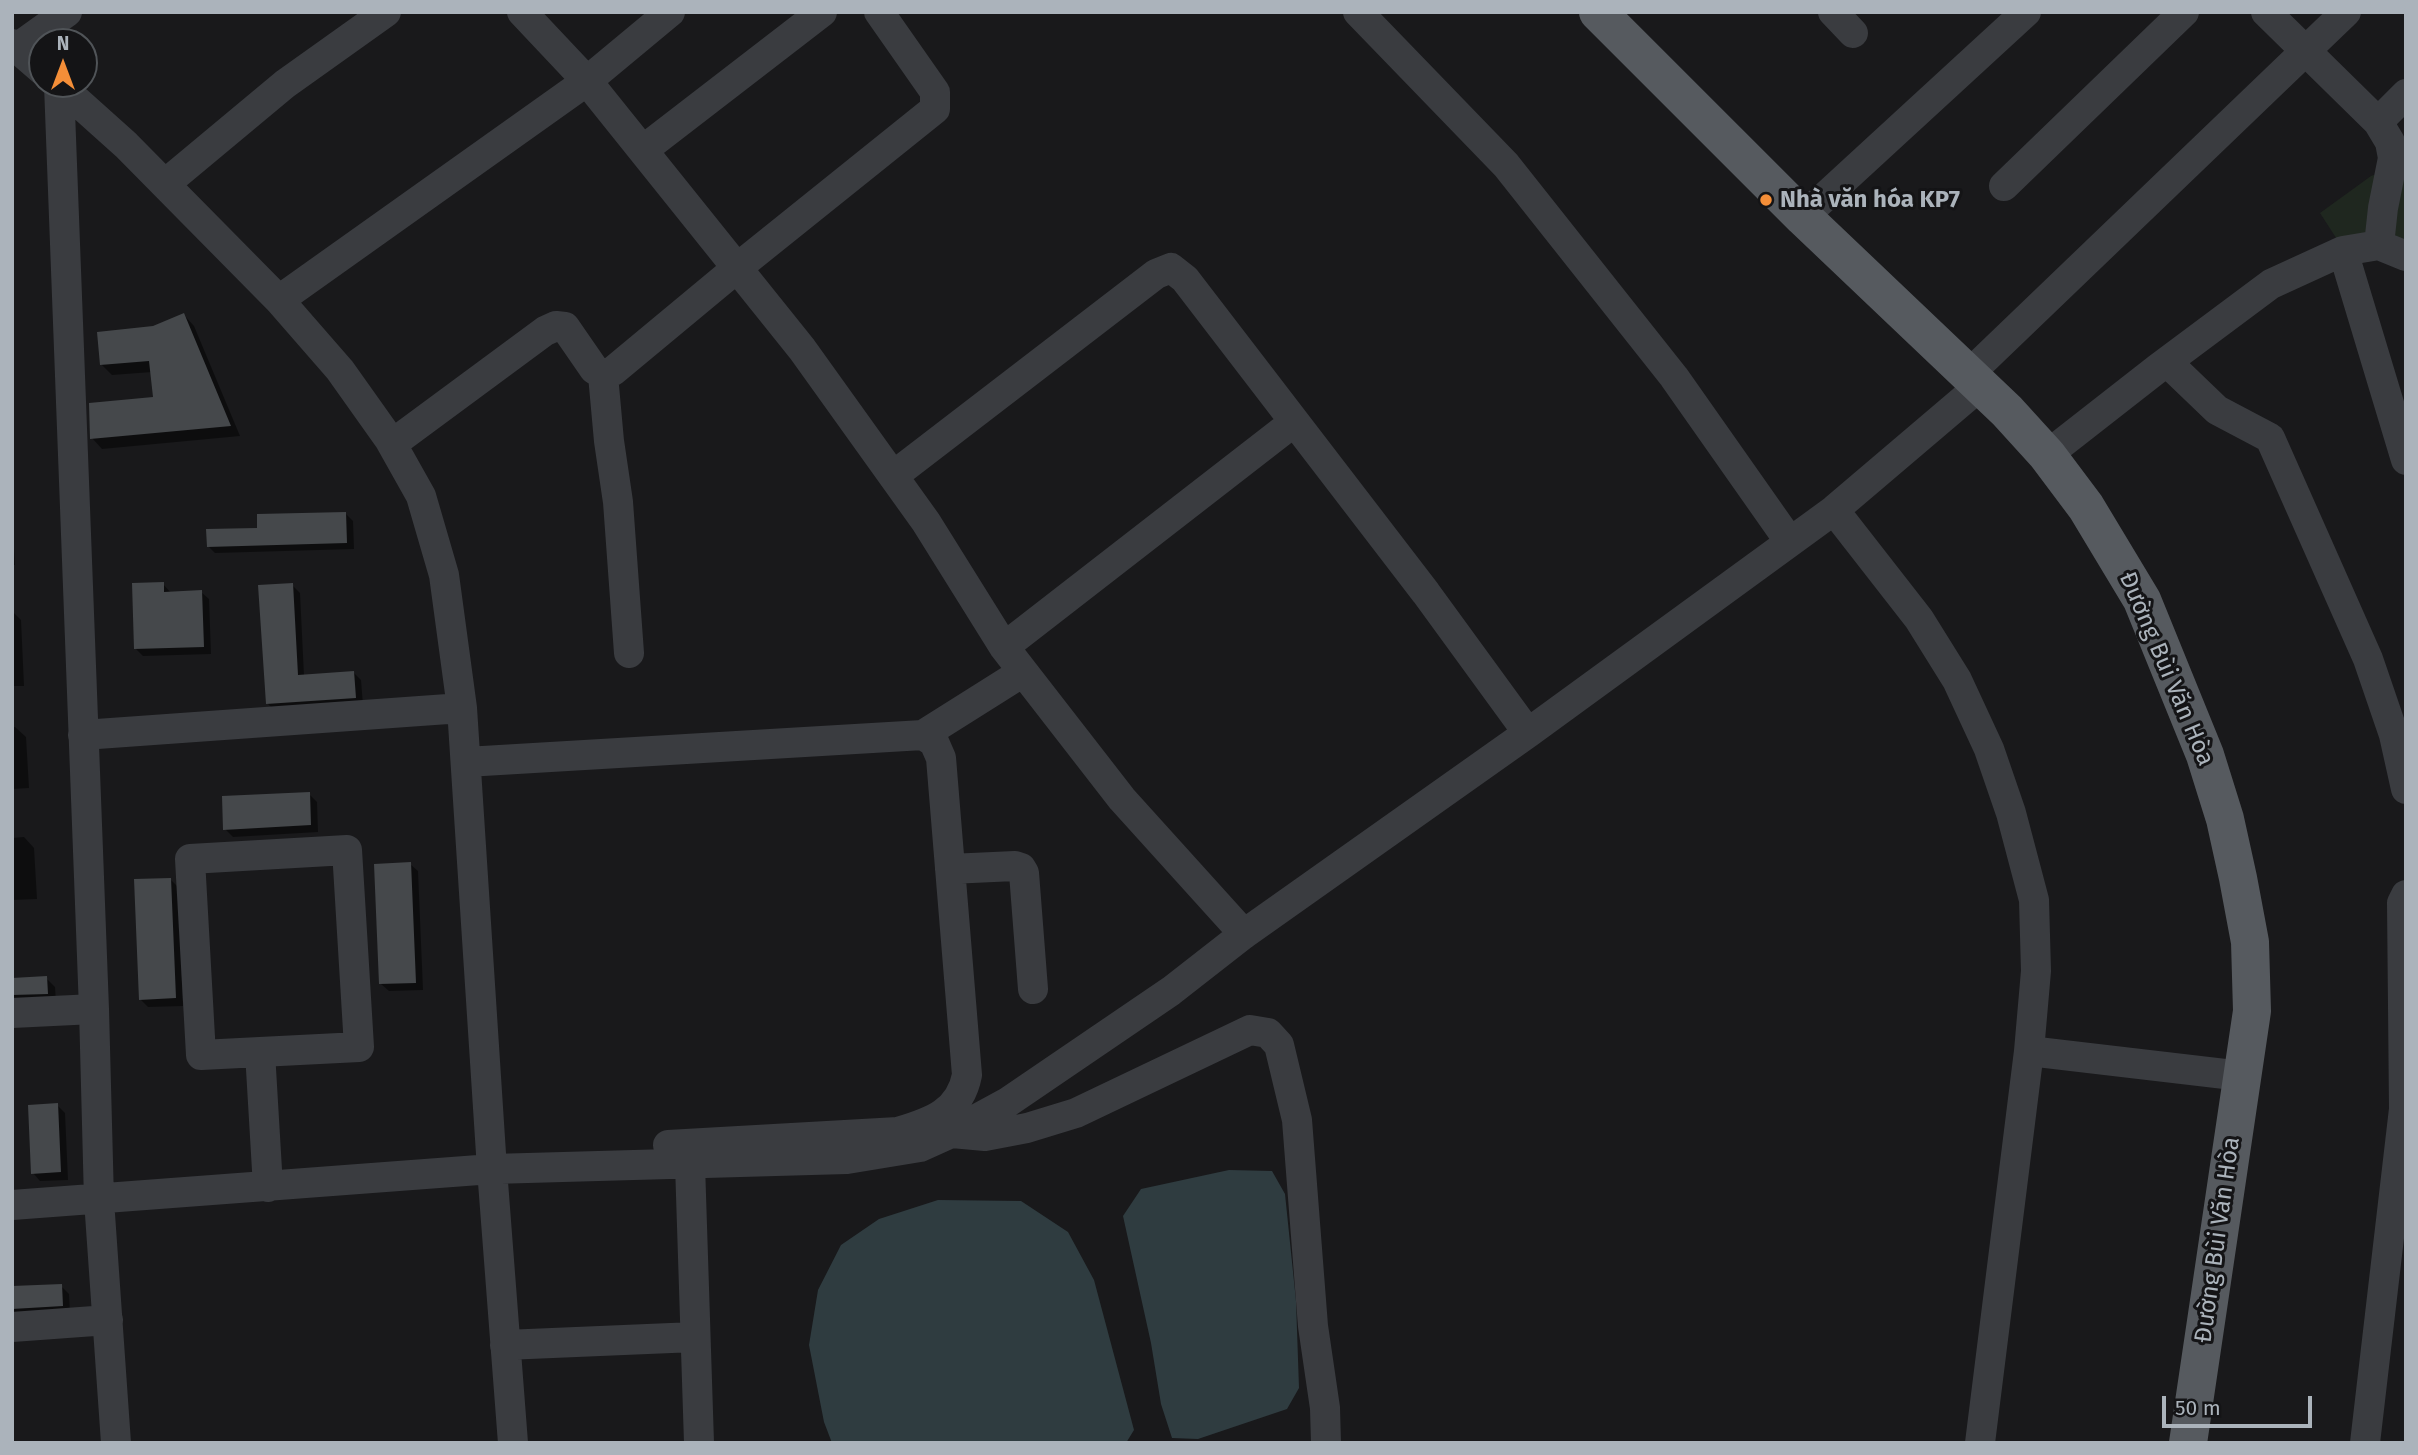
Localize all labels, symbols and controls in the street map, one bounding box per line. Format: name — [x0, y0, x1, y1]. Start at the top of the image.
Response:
north arrow — [28, 28, 98, 98]
text: N — [57, 32, 69, 55]
place label: Nhà văn hóa KP7 — [1780, 186, 1960, 214]
marker: Nhà văn hóa KP7 — [1758, 192, 1774, 208]
street label: Đường Bùi Văn Hòa — [2112, 568, 2220, 770]
street label: Đường Bùi Văn Hòa — [2189, 1135, 2247, 1345]
scale bar — [2166, 1382, 2316, 1426]
text: 50 m — [2175, 1395, 2221, 1421]

